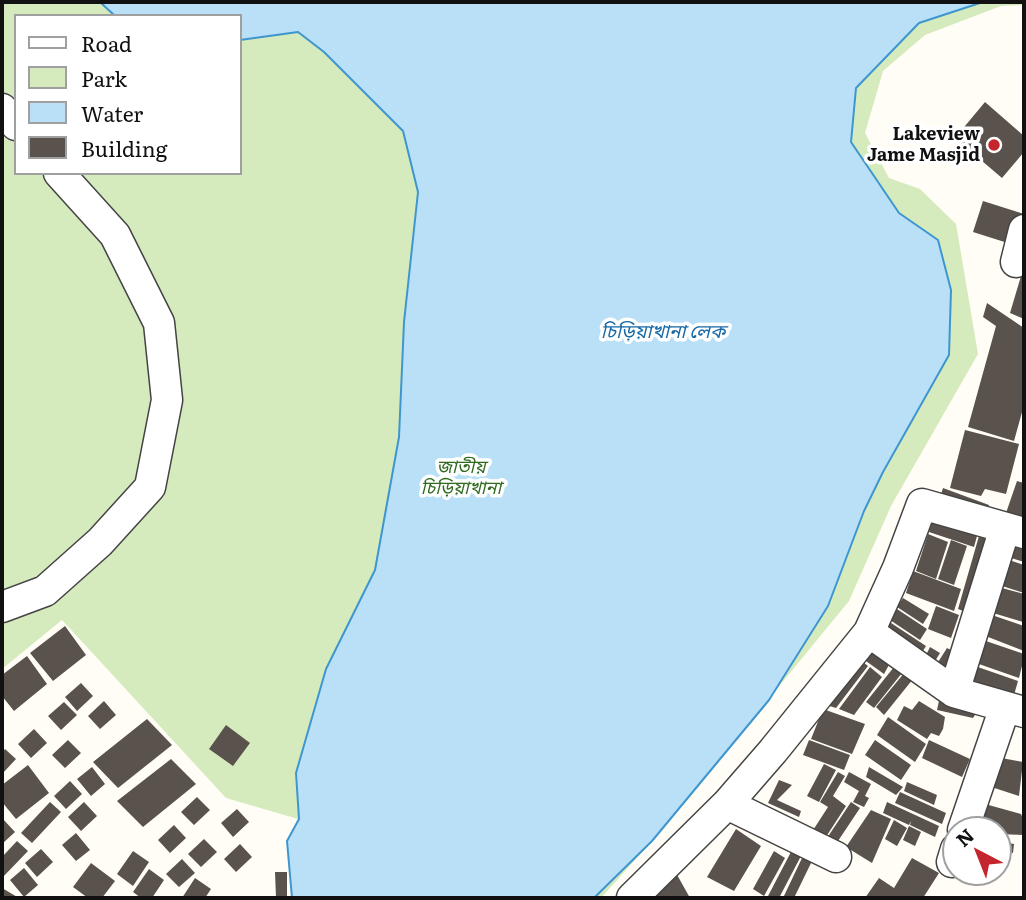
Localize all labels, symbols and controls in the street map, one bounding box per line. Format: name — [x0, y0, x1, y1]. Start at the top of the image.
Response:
legend — [14, 14, 242, 175]
text: Road — [81, 27, 132, 58]
text: Park — [81, 62, 127, 93]
text: Water — [81, 97, 143, 128]
place label: Lakeview Jame Masjid — [867, 124, 980, 166]
text: Building — [81, 132, 167, 163]
marker: Lakeview Jame Masjid — [986, 137, 1002, 153]
water label: চিড়িয়াখানা লেক — [601, 321, 725, 343]
park label: জাতীয় চিড়িয়াখানা — [421, 457, 501, 500]
north arrow — [942, 816, 1012, 886]
text: N — [949, 821, 980, 853]

